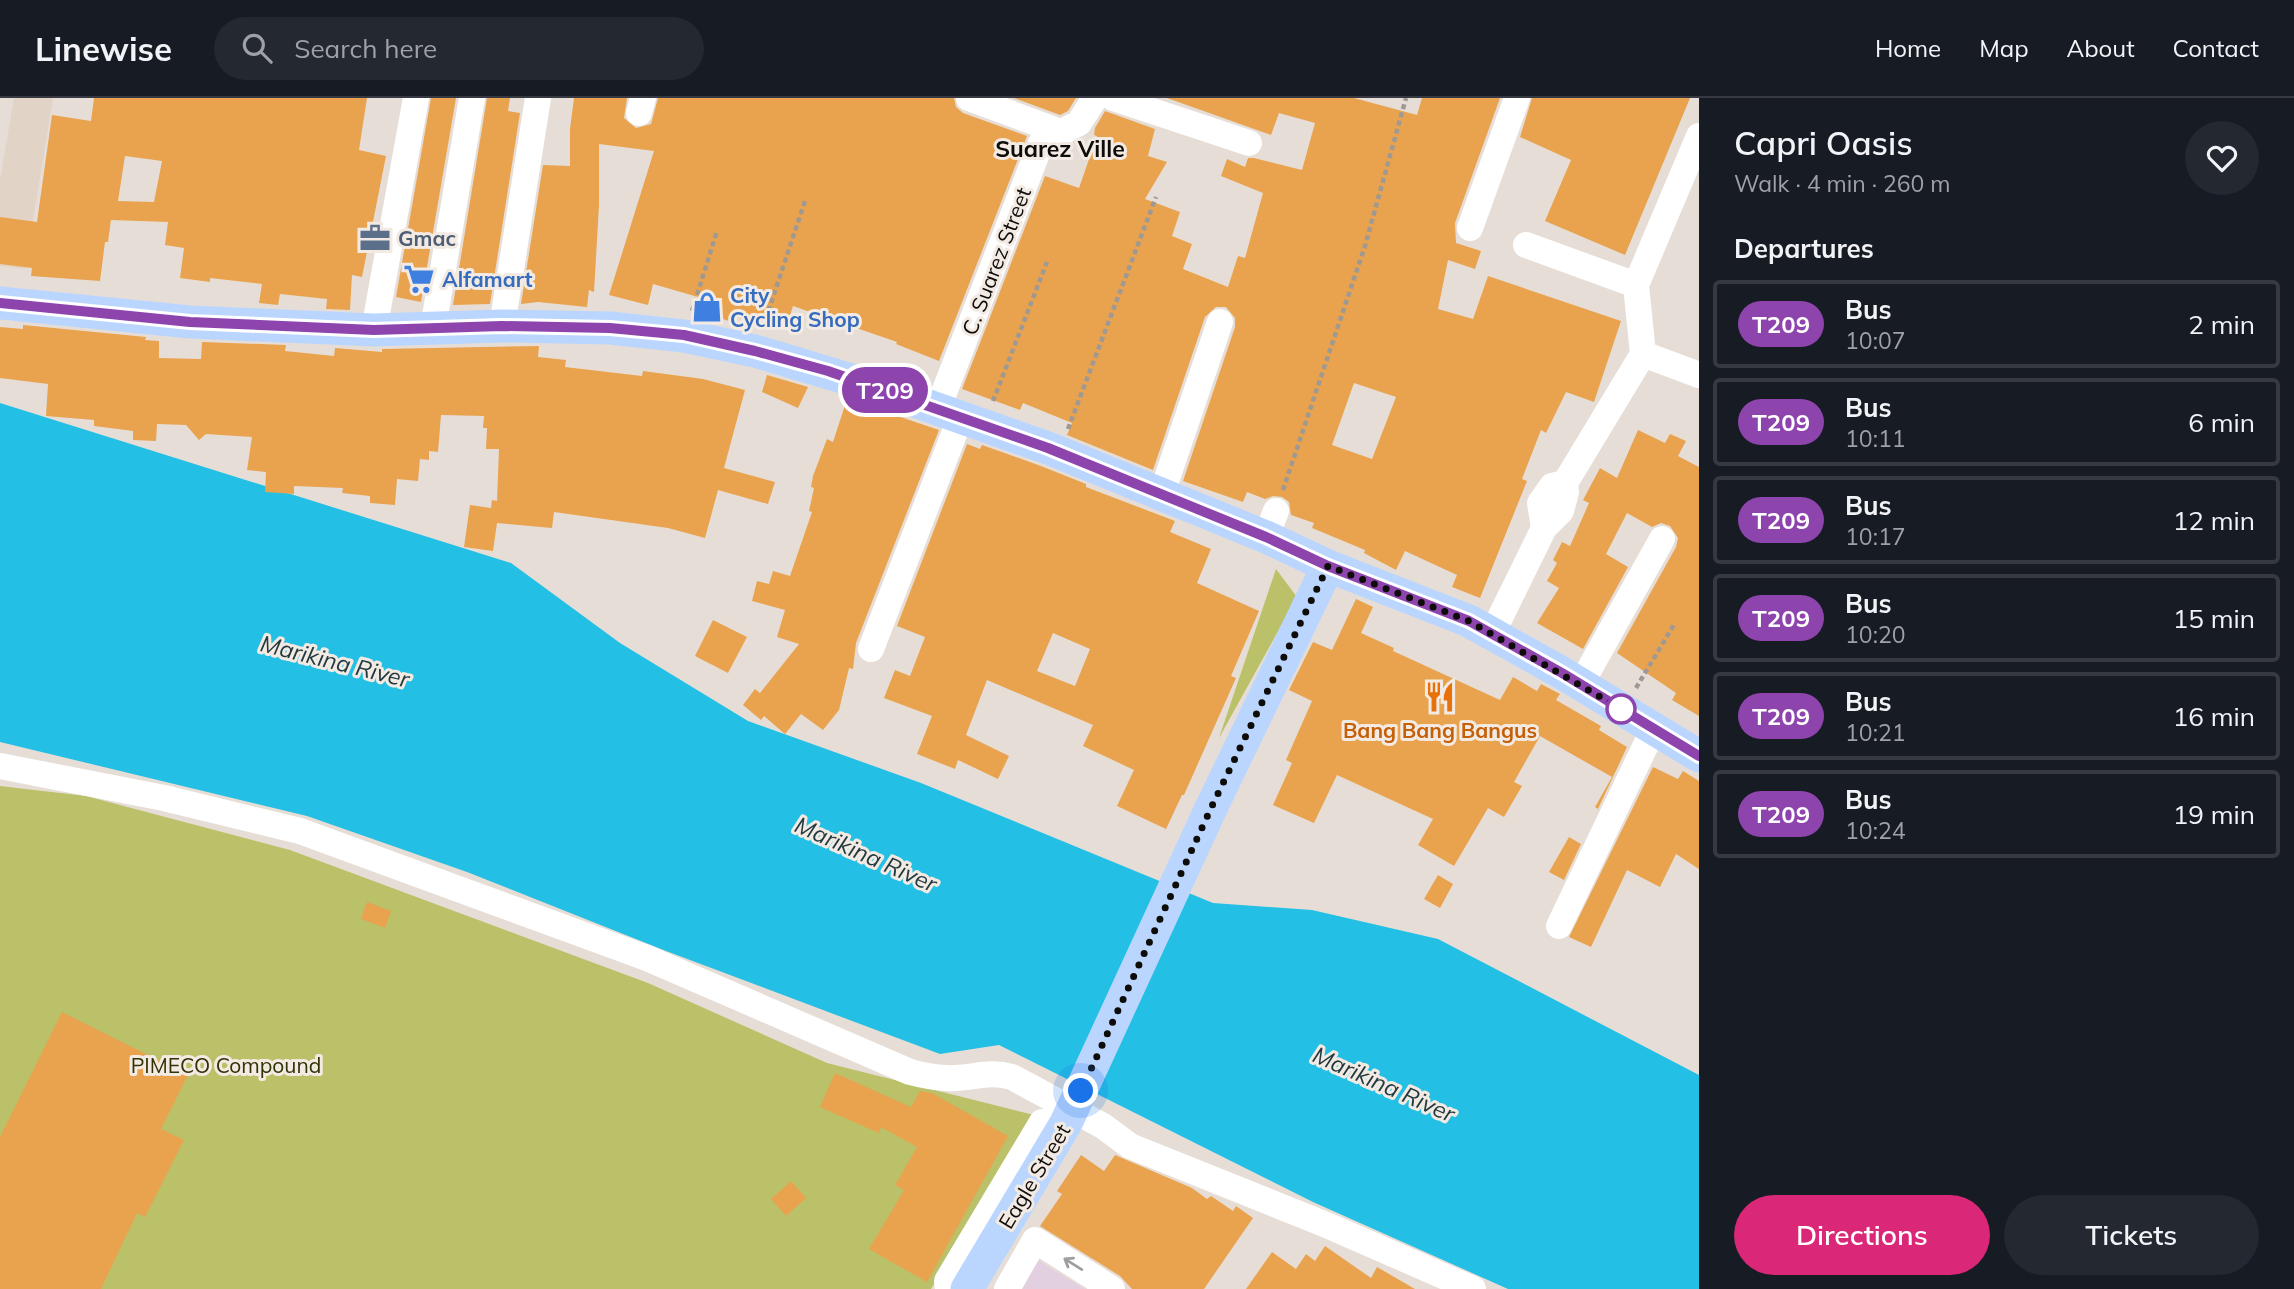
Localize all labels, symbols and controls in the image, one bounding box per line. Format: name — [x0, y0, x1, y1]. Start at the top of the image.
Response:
search box — [214, 17, 704, 80]
text: Linewise — [35, 28, 172, 69]
icon: search — [238, 29, 276, 67]
text: Search here — [294, 32, 437, 65]
text: Home — [1875, 33, 1941, 63]
text: Map — [1979, 33, 2029, 63]
text: About — [2067, 33, 2135, 63]
text: Contact — [2173, 33, 2259, 63]
button: heart — [2185, 121, 2259, 195]
text: Capri Oasis — [1734, 122, 1913, 163]
district label: Suarez Ville — [995, 134, 1125, 163]
text: Walk · 4 min · 260 m — [1734, 169, 1951, 198]
street label: C. Suarez Street — [956, 184, 1036, 338]
office icon: Gmac — [358, 221, 392, 255]
place label: Gmac — [398, 225, 456, 251]
text: Departures — [1734, 232, 1874, 265]
supermarket icon: Alfamart — [402, 262, 436, 296]
place label: Alfamart — [442, 266, 533, 292]
place label: City Cycling Shop — [730, 282, 860, 332]
shop icon: City Cycling Shop — [690, 290, 724, 324]
text: Bus — [1845, 293, 1892, 326]
text: 2 min — [2188, 308, 2255, 341]
text: T209 — [1752, 309, 1810, 339]
text: 10:07 — [1845, 326, 1906, 355]
line badge: T209 — [836, 367, 934, 413]
text: T209 — [856, 375, 914, 405]
text: Bus — [1845, 391, 1892, 424]
text: 6 min — [2188, 406, 2255, 439]
text: T209 — [1752, 407, 1810, 437]
text: 10:11 — [1845, 424, 1906, 453]
text: Bus — [1845, 489, 1892, 522]
text: 12 min — [2173, 504, 2255, 537]
text: T209 — [1752, 505, 1810, 535]
text: 10:17 — [1845, 522, 1906, 551]
text: Bus — [1845, 587, 1892, 620]
text: 15 min — [2173, 602, 2255, 635]
text: T209 — [1752, 603, 1810, 633]
text: 10:20 — [1845, 620, 1906, 649]
water label: Marikina River — [258, 629, 414, 694]
restaurant icon: Bang Bang Bangus — [1423, 680, 1457, 714]
text: Bus — [1845, 685, 1892, 718]
unlabelled marker — [1606, 694, 1636, 724]
text: 16 min — [2173, 700, 2255, 733]
text: T209 — [1752, 701, 1810, 731]
place label: Bang Bang Bangus — [1343, 717, 1537, 743]
text: 10:21 — [1845, 718, 1906, 747]
text: Bus — [1845, 783, 1892, 816]
text: 19 min — [2173, 798, 2255, 831]
text: T209 — [1752, 799, 1810, 829]
water label: Marikina River — [791, 810, 943, 899]
text: 10:24 — [1845, 816, 1906, 845]
water label: Marikina River — [1309, 1040, 1461, 1129]
park label: PIMECO Compound — [131, 1052, 321, 1078]
your location — [1063, 1073, 1098, 1108]
street label: Eagle Street — [993, 1119, 1075, 1233]
button: Directions — [1734, 1195, 1990, 1275]
button: Tickets — [2004, 1195, 2259, 1275]
one-way arrow — [1064, 1257, 1084, 1271]

